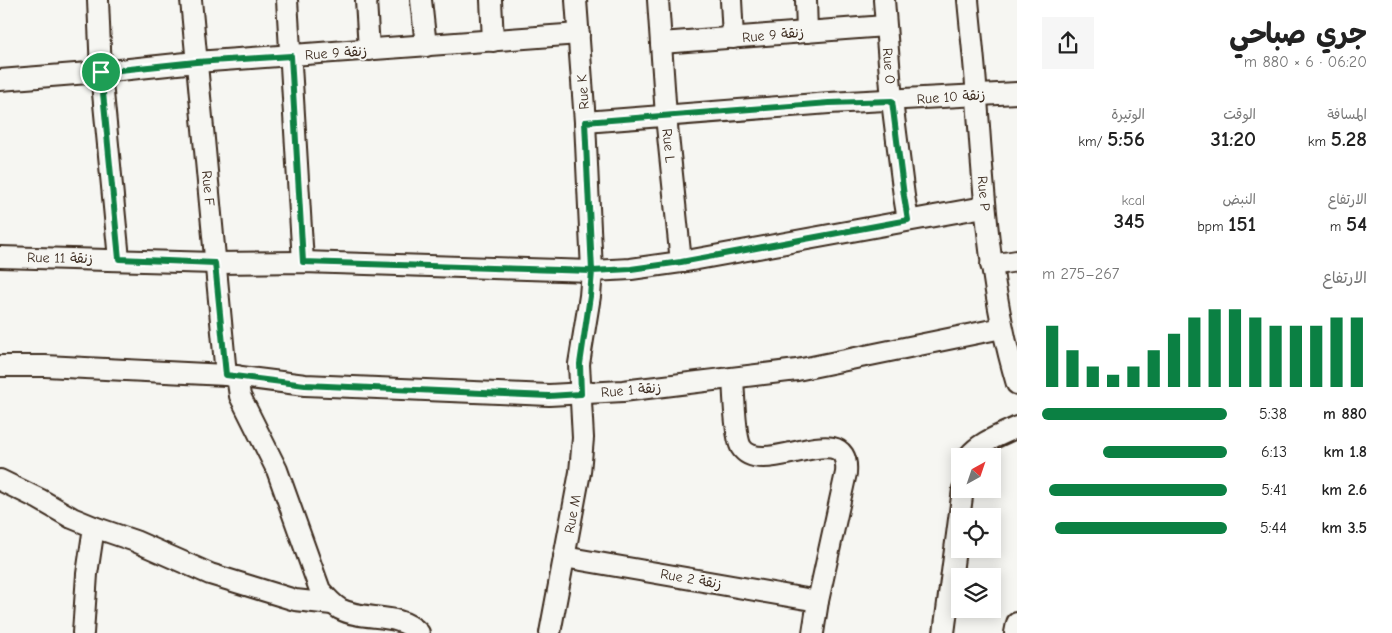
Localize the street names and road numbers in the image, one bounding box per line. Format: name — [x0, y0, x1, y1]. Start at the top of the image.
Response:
street label: Rue 9 زنقة — [741, 24, 805, 46]
street label: Rue 9 زنقة — [304, 42, 368, 64]
street label: Rue O — [879, 47, 899, 85]
street label: Rue K — [573, 74, 593, 110]
street label: Rue 10 زنقة — [916, 86, 986, 108]
street label: Rue L — [659, 128, 679, 163]
street label: Rue F — [198, 170, 219, 207]
street label: Rue P — [974, 175, 994, 212]
street label: Rue 11 زنقة — [27, 249, 93, 267]
street label: Rue 1 زنقة — [600, 379, 662, 401]
street label: Rue M — [560, 493, 584, 535]
street label: Rue 2 زنقة — [659, 565, 723, 593]

